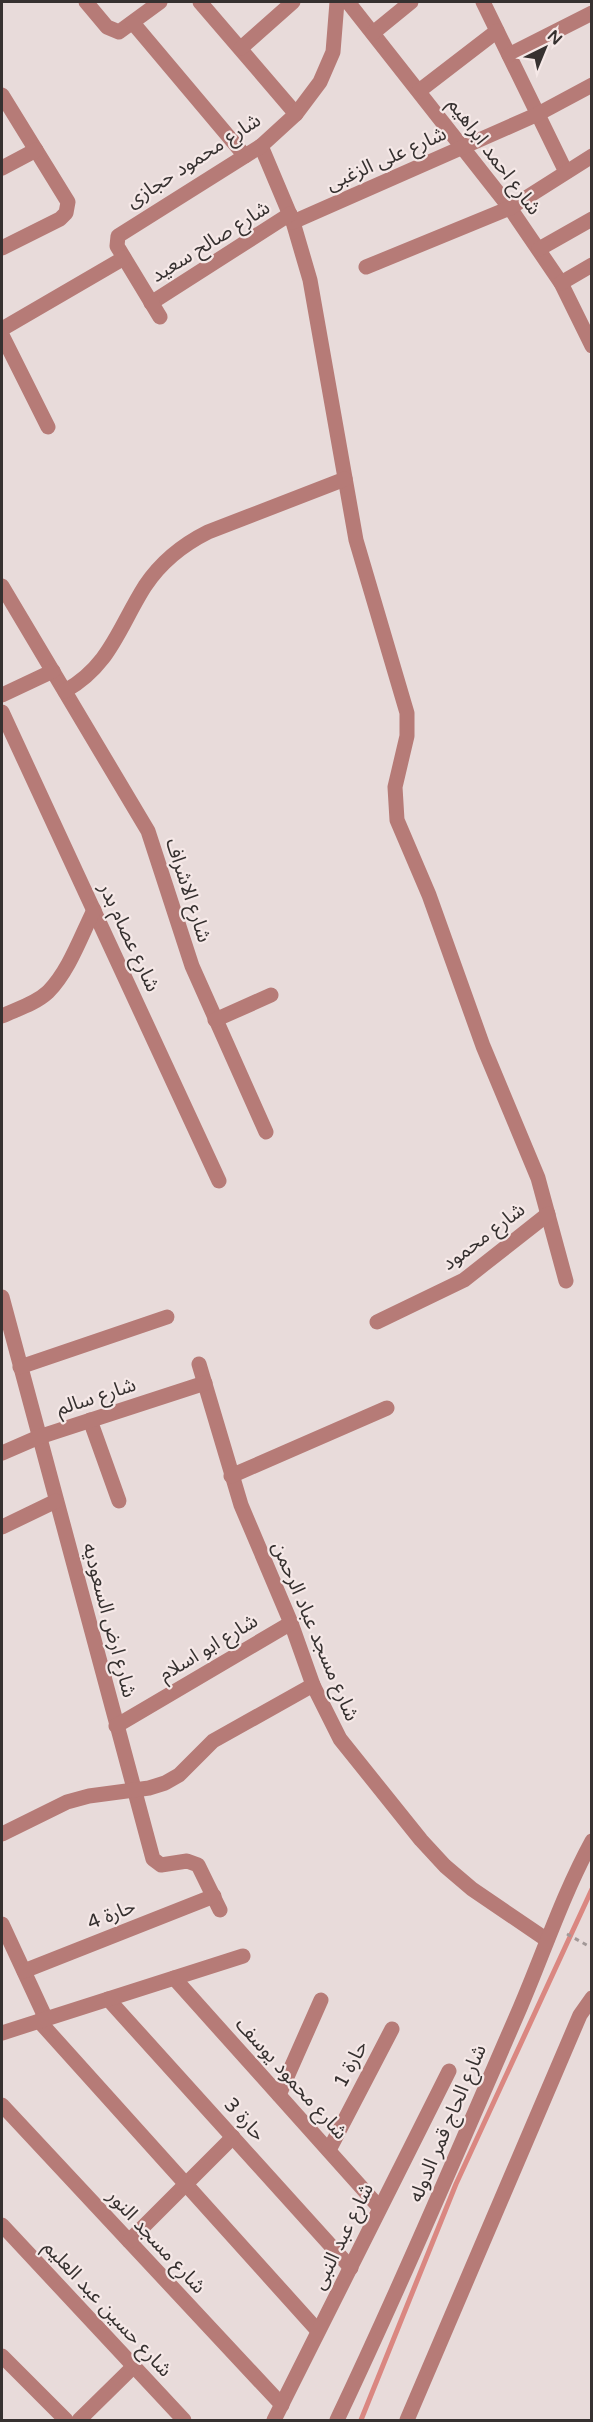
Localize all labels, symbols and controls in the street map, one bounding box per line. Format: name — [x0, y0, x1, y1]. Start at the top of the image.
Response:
north arrow — [515, 18, 575, 78]
text: N — [543, 26, 566, 49]
street label: شارع احمد ابراهيم — [441, 93, 546, 221]
street label: شارع محمود حجازى — [122, 108, 267, 215]
street label: شارع على الزغبى — [323, 122, 451, 198]
street label: شارع صالح سعيد — [147, 196, 275, 290]
street label: شارع الاشراف — [158, 835, 216, 946]
street label: شارع عصام بدر — [91, 878, 165, 996]
street label: شارع محمود — [437, 1198, 531, 1277]
street label: شارع سالم — [54, 1373, 140, 1423]
street label: شارع مسجد عباد الرحمن — [265, 1538, 364, 1726]
street label: شارع ارض السعوديه — [75, 1540, 141, 1701]
street label: شارع ابو اسلام — [155, 1609, 263, 1688]
street label: حارة 4 — [84, 1894, 139, 1935]
street label: شارع محمود يوسف — [229, 2013, 352, 2146]
street label: حارة 1 — [329, 2037, 373, 2092]
street label: شارع الحاج قمر الدوله — [404, 2041, 494, 2207]
street label: حارة 3 — [219, 2093, 270, 2146]
street label: شارع عبد النبى — [307, 2179, 381, 2294]
street label: شارع مسجد النور — [100, 2184, 211, 2300]
street label: شارع حسين عبد العليم — [36, 2235, 177, 2383]

